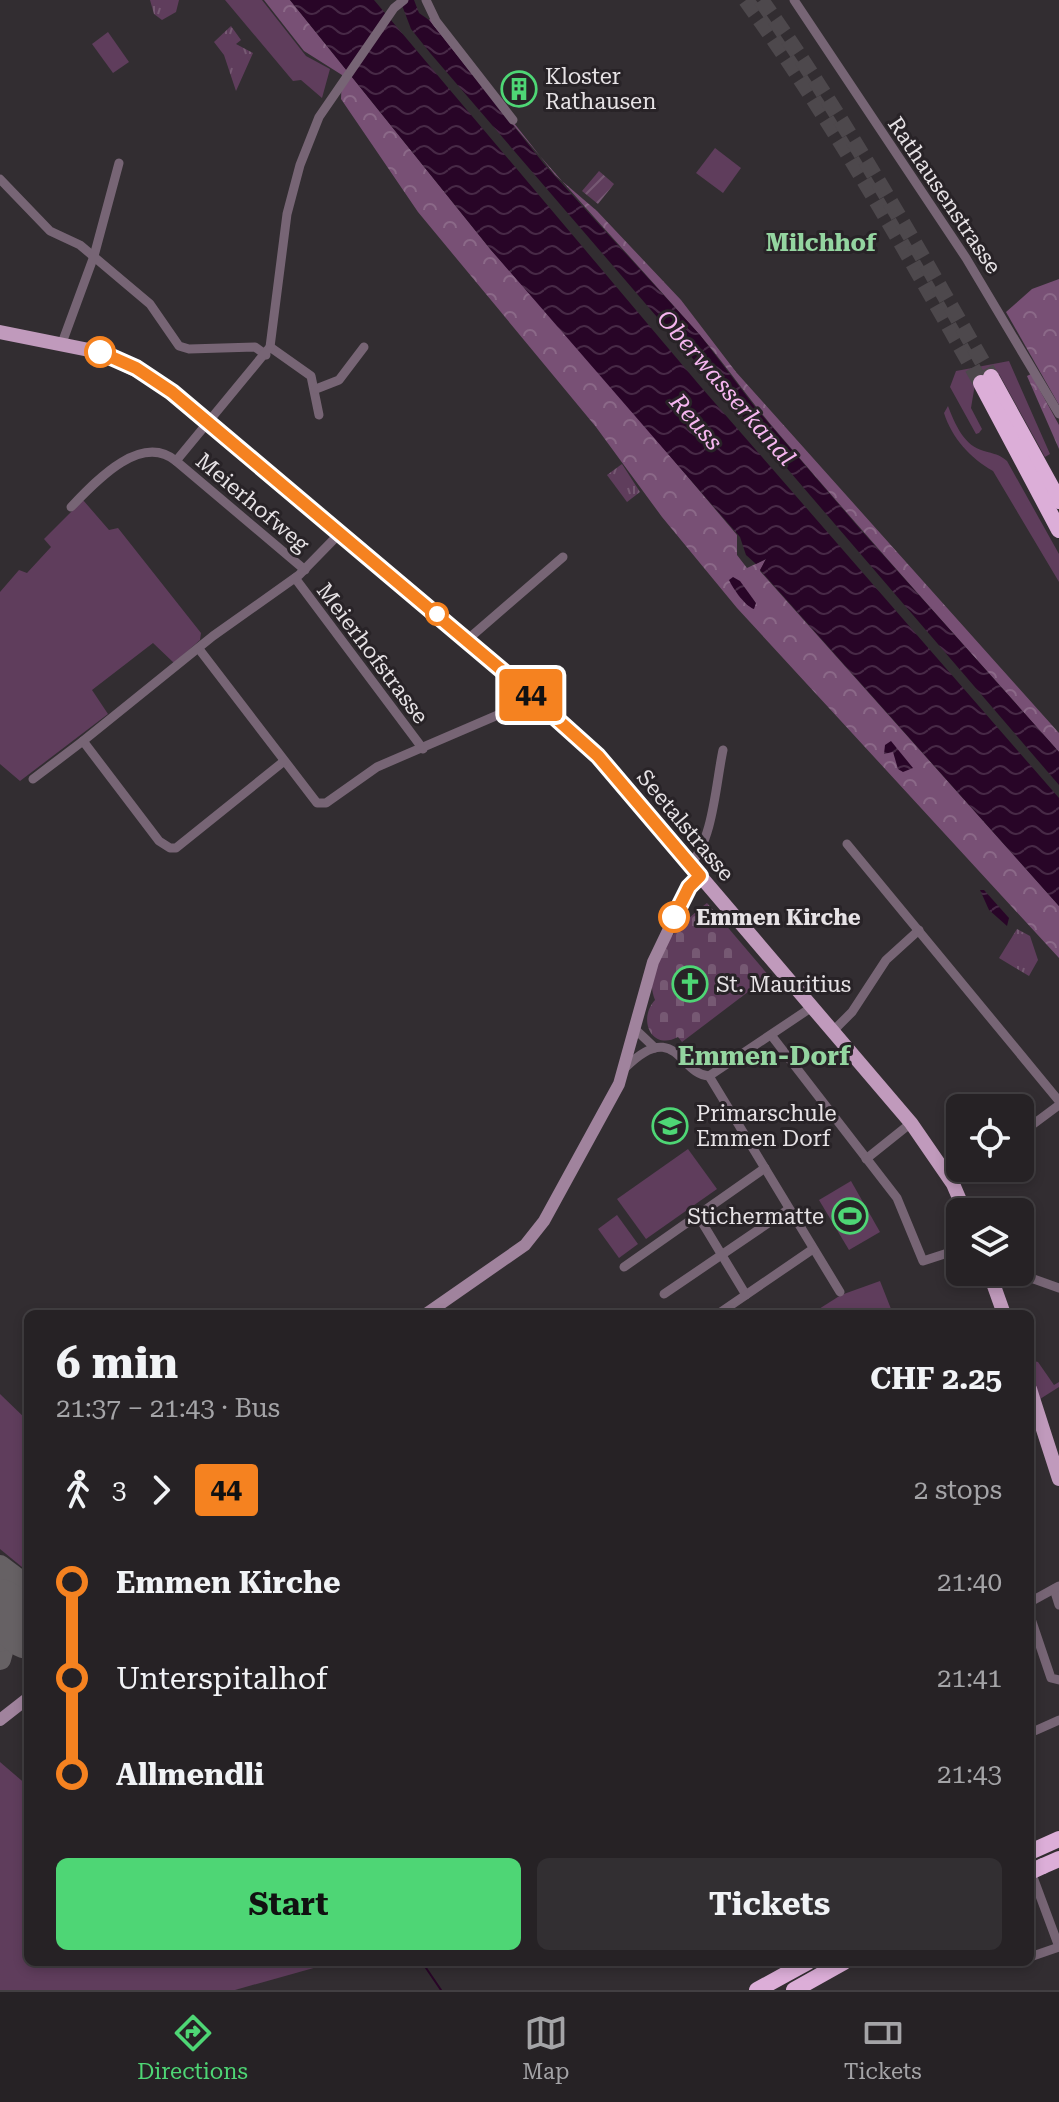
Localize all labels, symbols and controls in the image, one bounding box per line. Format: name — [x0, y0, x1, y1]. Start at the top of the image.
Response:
place label: Kloster Rathausen — [545, 64, 656, 114]
building icon: Kloster Rathausen — [500, 70, 538, 108]
street label: Rathausenstrasse — [883, 112, 1006, 278]
district label: Milchhof — [766, 229, 877, 257]
water label: Oberwasserkanal — [651, 305, 801, 471]
unlabelled marker — [85, 337, 115, 367]
water label: Reuss — [663, 387, 728, 456]
street label: Meierhofweg — [191, 448, 315, 557]
street label: Meierhofstrasse — [312, 578, 433, 728]
unlabelled marker — [426, 603, 448, 625]
line badge: 44 — [495, 669, 567, 721]
text: 44 — [515, 678, 547, 711]
street label: Seetalstrasse — [632, 765, 739, 886]
marker: Emmen Kirche — [659, 902, 689, 932]
place label: Emmen Kirche — [696, 905, 861, 930]
church icon: St. Mauritius — [671, 965, 709, 1003]
place label: St. Mauritius — [716, 972, 851, 997]
district label: Emmen-Dorf — [678, 1041, 851, 1071]
map controls — [946, 1094, 1034, 1286]
button: locate — [946, 1094, 1034, 1182]
place label: Primarschule Emmen Dorf — [696, 1101, 837, 1151]
school or university icon: Primarschule Emmen Dorf — [651, 1107, 689, 1145]
sports icon: Stichermatte — [831, 1197, 869, 1235]
button: layers — [946, 1198, 1034, 1286]
place label: Stichermatte — [687, 1204, 824, 1229]
text: 6 min — [56, 1337, 178, 1389]
text: CHF 2.25 — [870, 1361, 1002, 1396]
text: 21:37 – 21:43 · Bus — [56, 1393, 280, 1423]
icon: walk — [56, 1468, 100, 1512]
icon: forward — [139, 1468, 183, 1512]
text: 44 — [211, 1473, 242, 1506]
text: 3 — [112, 1475, 127, 1505]
text: 2 stops — [914, 1475, 1002, 1505]
text: Emmen Kirche — [116, 1565, 341, 1600]
text: 21:40 — [937, 1567, 1002, 1597]
text: Unterspitalhof — [116, 1661, 327, 1696]
text: 21:41 — [937, 1663, 1002, 1693]
text: Allmendli — [116, 1757, 264, 1792]
text: 21:43 — [937, 1759, 1002, 1789]
button: Start — [56, 1858, 521, 1950]
button: Tickets — [537, 1858, 1002, 1950]
tab: Directions — [137, 2011, 248, 2084]
tab: Map — [522, 2011, 569, 2084]
tab: Tickets — [844, 2011, 922, 2084]

